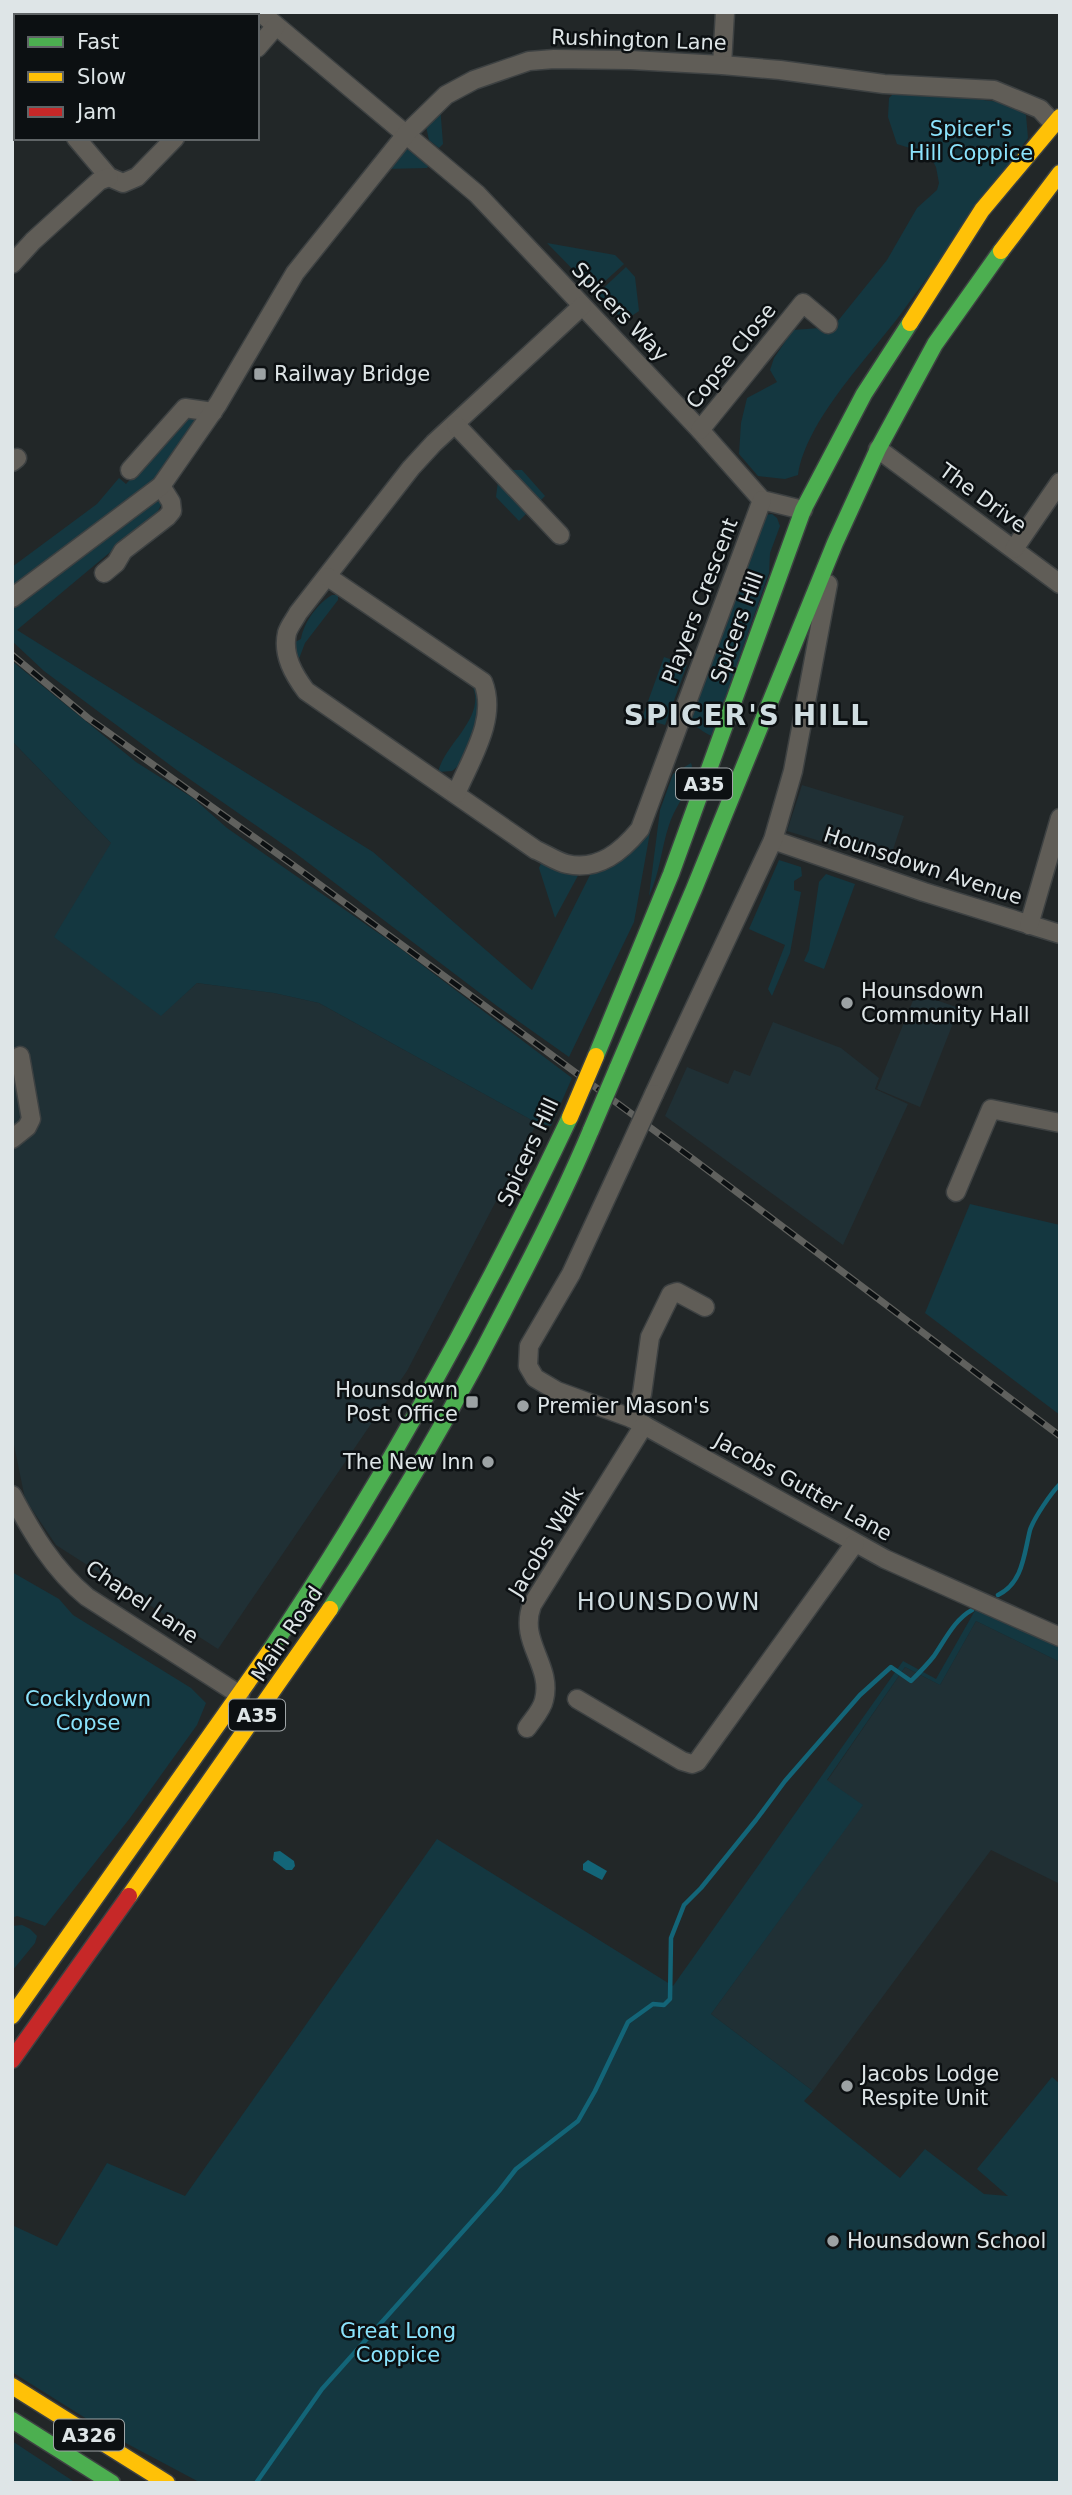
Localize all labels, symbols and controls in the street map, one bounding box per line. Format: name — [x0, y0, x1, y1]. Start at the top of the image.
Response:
legend — [14, 14, 259, 140]
street label: Rushington Lane — [551, 25, 727, 55]
text: Fast — [77, 30, 119, 54]
text: Slow — [77, 65, 126, 89]
text: Jam — [75, 100, 117, 124]
park label: Spicer's Hill Coppice — [909, 117, 1033, 165]
street label: Spicers Way — [567, 258, 673, 366]
street label: Copse Close — [681, 298, 781, 414]
place label: Railway Bridge — [274, 362, 430, 386]
marker: Railway Bridge — [252, 366, 268, 382]
street label: The Drive — [934, 458, 1031, 538]
street label: Players Crescent — [657, 515, 743, 687]
street label: Spicers Hill — [706, 568, 768, 686]
district label: SPICER'S HILL — [624, 699, 870, 732]
road number: A35 — [676, 768, 732, 800]
street label: Hounsdown Avenue — [821, 823, 1025, 909]
place label: Hounsdown Community Hall — [861, 979, 1030, 1027]
marker: Hounsdown Community Hall — [839, 995, 855, 1011]
street label: Spicers Hill — [493, 1094, 563, 1210]
place label: Hounsdown Post Office — [335, 1378, 458, 1426]
marker: Hounsdown Post Office — [464, 1394, 480, 1410]
place label: Premier Mason's — [537, 1394, 710, 1418]
marker: Premier Mason's — [515, 1398, 531, 1414]
street label: Jacobs Gutter Lane — [708, 1427, 896, 1546]
place label: The New Inn — [342, 1450, 474, 1474]
marker: The New Inn — [480, 1454, 496, 1470]
street label: Jacobs Walk — [503, 1482, 589, 1603]
street label: Chapel Lane — [81, 1556, 203, 1648]
street label: Main Road — [246, 1582, 328, 1686]
district label: HOUNSDOWN — [577, 1588, 761, 1616]
park label: Cocklydown Copse — [25, 1687, 151, 1735]
road number: A35 — [229, 1700, 285, 1730]
place label: Jacobs Lodge Respite Unit — [859, 2062, 999, 2110]
marker: Jacobs Lodge Respite Unit — [839, 2078, 855, 2094]
place label: Hounsdown School — [847, 2229, 1046, 2253]
marker: Hounsdown School — [825, 2233, 841, 2249]
park label: Great Long Coppice — [340, 2319, 456, 2367]
road number: A326 — [54, 2420, 124, 2450]

